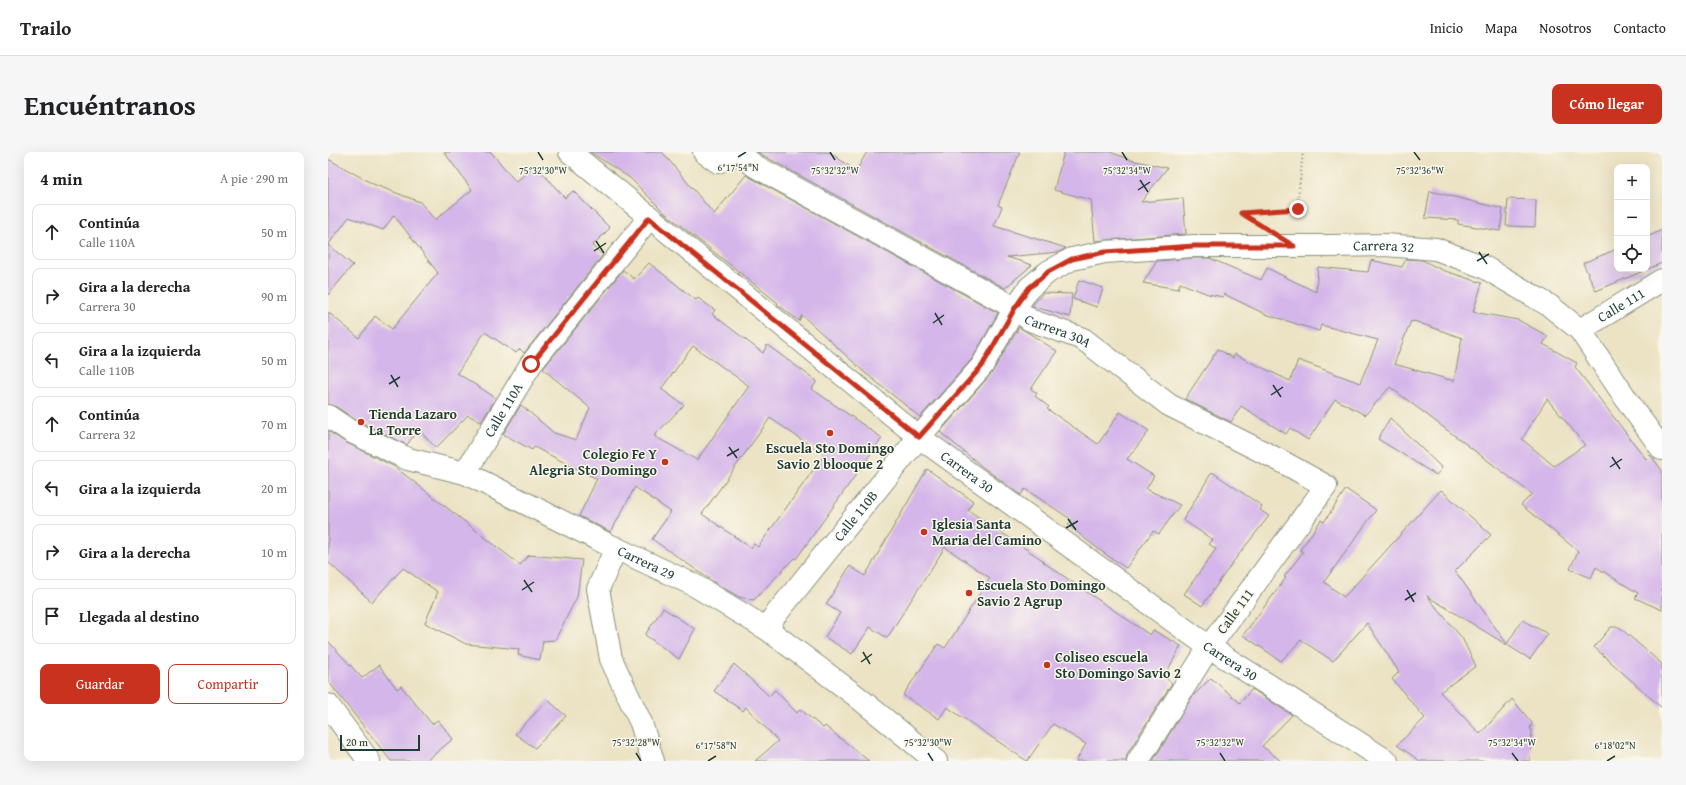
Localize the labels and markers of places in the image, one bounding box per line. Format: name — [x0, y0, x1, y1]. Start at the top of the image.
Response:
place label: Tienda Lazaro La Torre — [369, 404, 458, 440]
marker: Tienda Lazaro La Torre — [356, 417, 366, 427]
marker: Escuela Sto Domingo Savio 2 blooque 2 — [825, 428, 835, 438]
place label: Escuela Sto Domingo Savio 2 blooque 2 — [766, 438, 895, 474]
place label: Colegio Fe Y Alegria Sto Domingo — [529, 444, 658, 480]
marker: Colegio Fe Y Alegria Sto Domingo — [660, 457, 670, 467]
place label: Iglesia Santa Maria del Camino — [932, 514, 1042, 550]
marker: Iglesia Santa Maria del Camino — [919, 527, 929, 537]
place label: Escuela Sto Domingo Savio 2 Agrup — [977, 575, 1106, 611]
marker: Escuela Sto Domingo Savio 2 Agrup — [964, 588, 974, 598]
place label: Coliseo escuela Sto Domingo Savio 2 — [1055, 647, 1181, 683]
marker: Coliseo escuela Sto Domingo Savio 2 — [1042, 660, 1052, 670]

